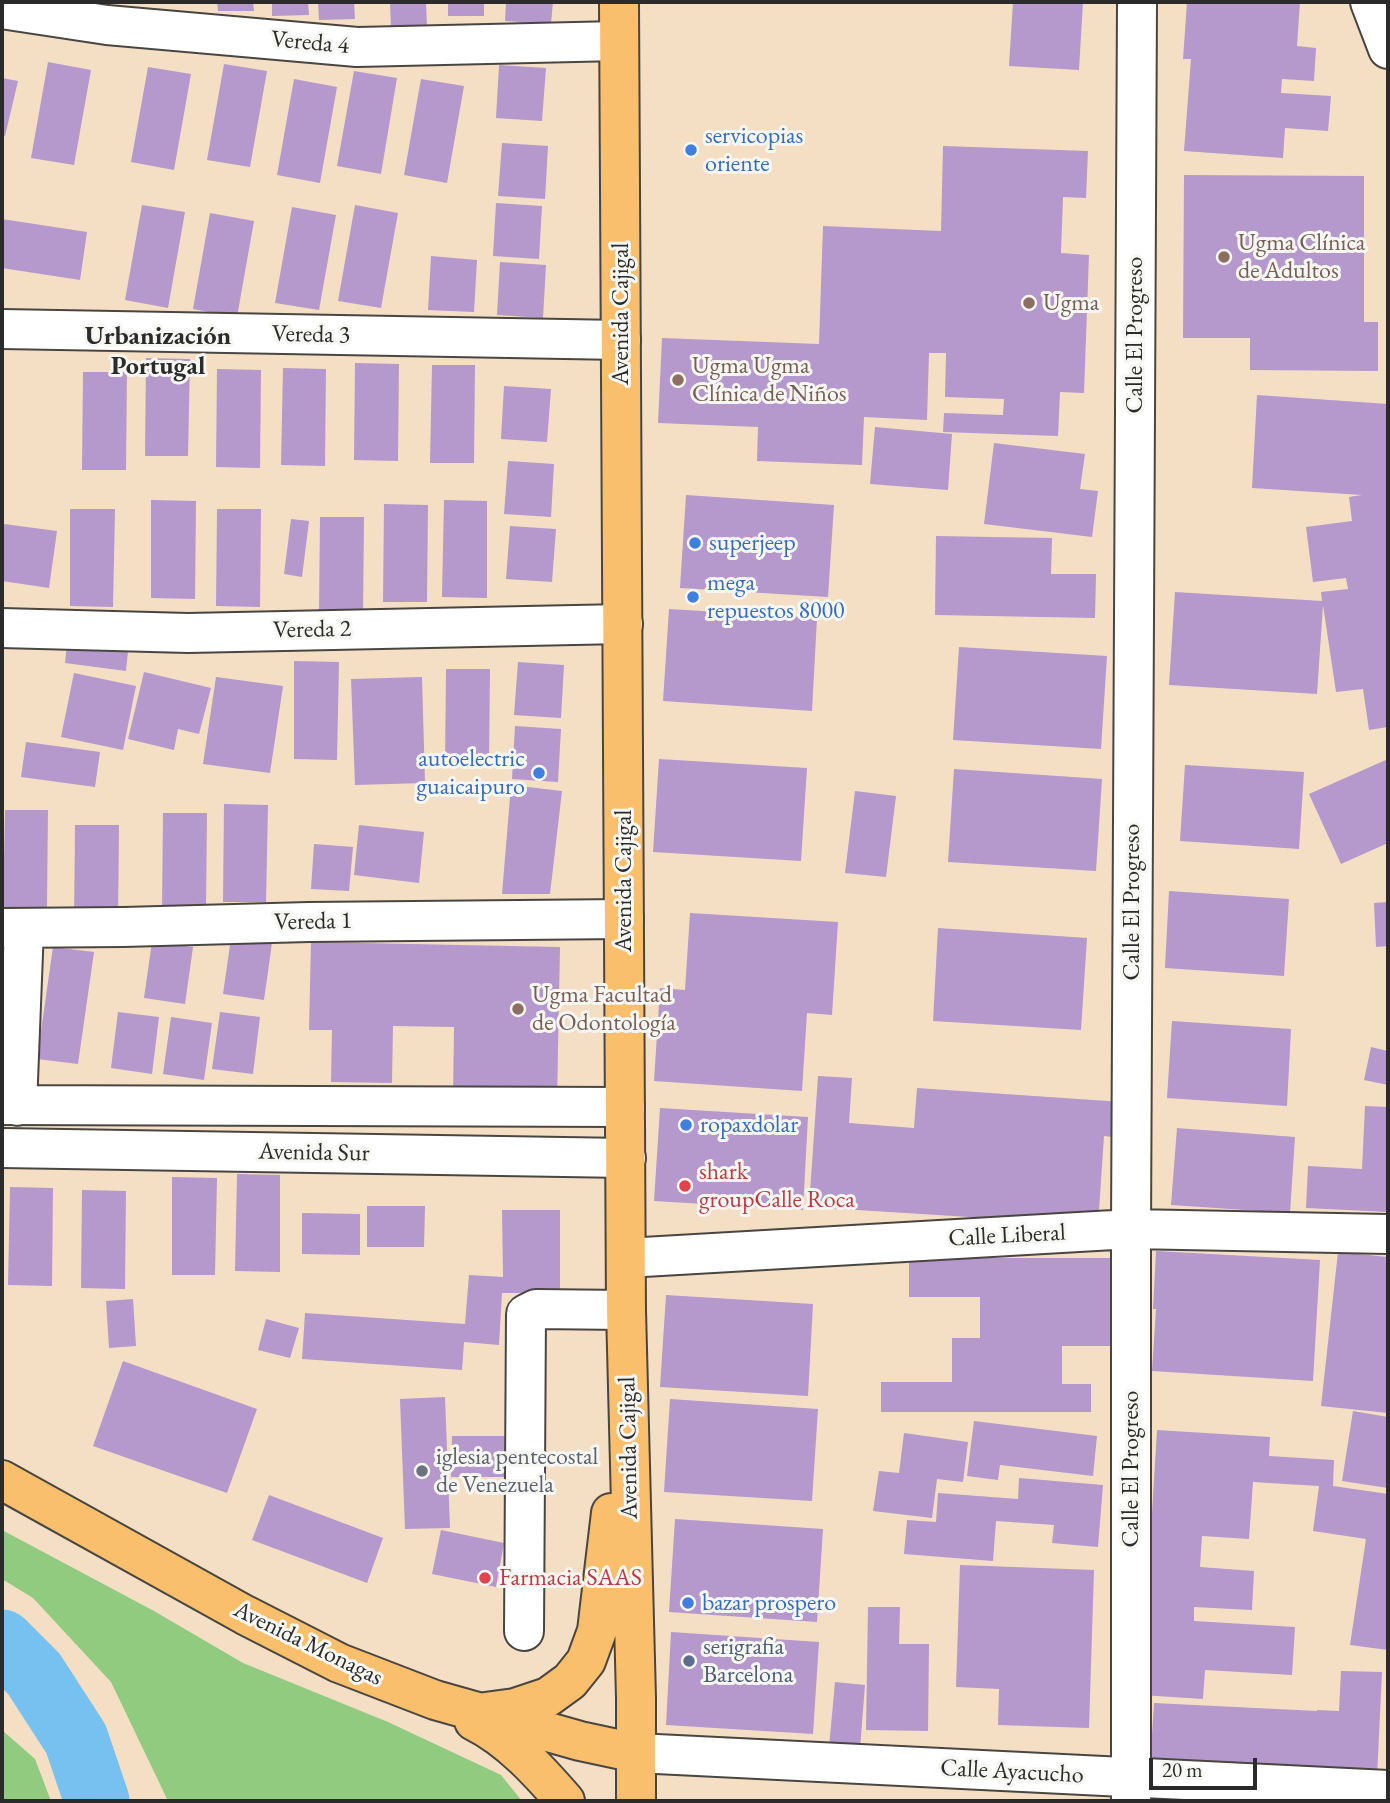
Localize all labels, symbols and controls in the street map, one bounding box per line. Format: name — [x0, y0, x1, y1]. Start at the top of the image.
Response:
street label: Vereda 4 — [270, 25, 350, 61]
place label: servicopias oriente — [705, 122, 803, 178]
marker: servicopias oriente — [683, 142, 699, 158]
place label: Ugma Clínica de Adultos — [1238, 229, 1365, 285]
street label: Avenida Cajigal — [607, 243, 635, 385]
marker: Ugma Clínica de Adultos — [1216, 249, 1232, 265]
street label: Calle El Progreso — [1121, 257, 1149, 413]
place label: Ugma — [1043, 289, 1099, 317]
marker: Ugma — [1021, 295, 1037, 311]
street label: Vereda 3 — [272, 320, 350, 350]
district label: Urbanización Portugal — [85, 321, 231, 382]
place label: Ugma Ugma Clínica de Niños — [692, 352, 847, 408]
marker: Ugma Ugma Clínica de Niños — [670, 372, 686, 388]
place label: superjeep — [709, 529, 796, 557]
marker: superjeep — [687, 535, 703, 551]
place label: mega repuestos 8000 — [707, 569, 845, 625]
marker: mega repuestos 8000 — [685, 589, 701, 605]
street label: Vereda 2 — [273, 615, 351, 645]
place label: autoelectric guaicaipuro — [417, 745, 525, 801]
marker: autoelectric guaicaipuro — [531, 765, 547, 781]
street label: Avenida Cajigal — [610, 810, 638, 952]
street label: Calle El Progreso — [1118, 824, 1146, 980]
street label: Vereda 1 — [274, 907, 352, 937]
place label: Ugma Facultad de Odontología — [532, 981, 676, 1037]
marker: Ugma Facultad de Odontología — [510, 1001, 526, 1017]
place label: ropaxdolar — [700, 1111, 798, 1139]
marker: ropaxdolar — [678, 1117, 694, 1133]
street label: Avenida Sur — [258, 1138, 370, 1168]
place label: shark groupCalle Roca — [699, 1158, 855, 1214]
marker: shark groupCalle Roca — [677, 1178, 693, 1194]
street label: Calle Liberal — [948, 1219, 1066, 1253]
street label: Avenida Cajigal — [613, 1376, 645, 1520]
street label: Calle El Progreso — [1117, 1391, 1145, 1547]
place label: iglesia pentecostal de Venezuela — [436, 1443, 598, 1499]
marker: iglesia pentecostal de Venezuela — [414, 1463, 430, 1479]
place label: Farmacia SAAS — [499, 1564, 642, 1592]
marker: Farmacia SAAS — [477, 1570, 493, 1586]
place label: bazar prospero — [702, 1589, 836, 1617]
street label: Avenida Monagas — [229, 1595, 387, 1693]
marker: bazar prospero — [680, 1595, 696, 1611]
place label: serigrafia Barcelona — [703, 1633, 793, 1689]
marker: serigrafia Barcelona — [681, 1653, 697, 1669]
scale bar — [1152, 1744, 1260, 1788]
street label: Calle Ayacucho — [940, 1754, 1084, 1790]
text: 20 m — [1162, 1756, 1203, 1783]

